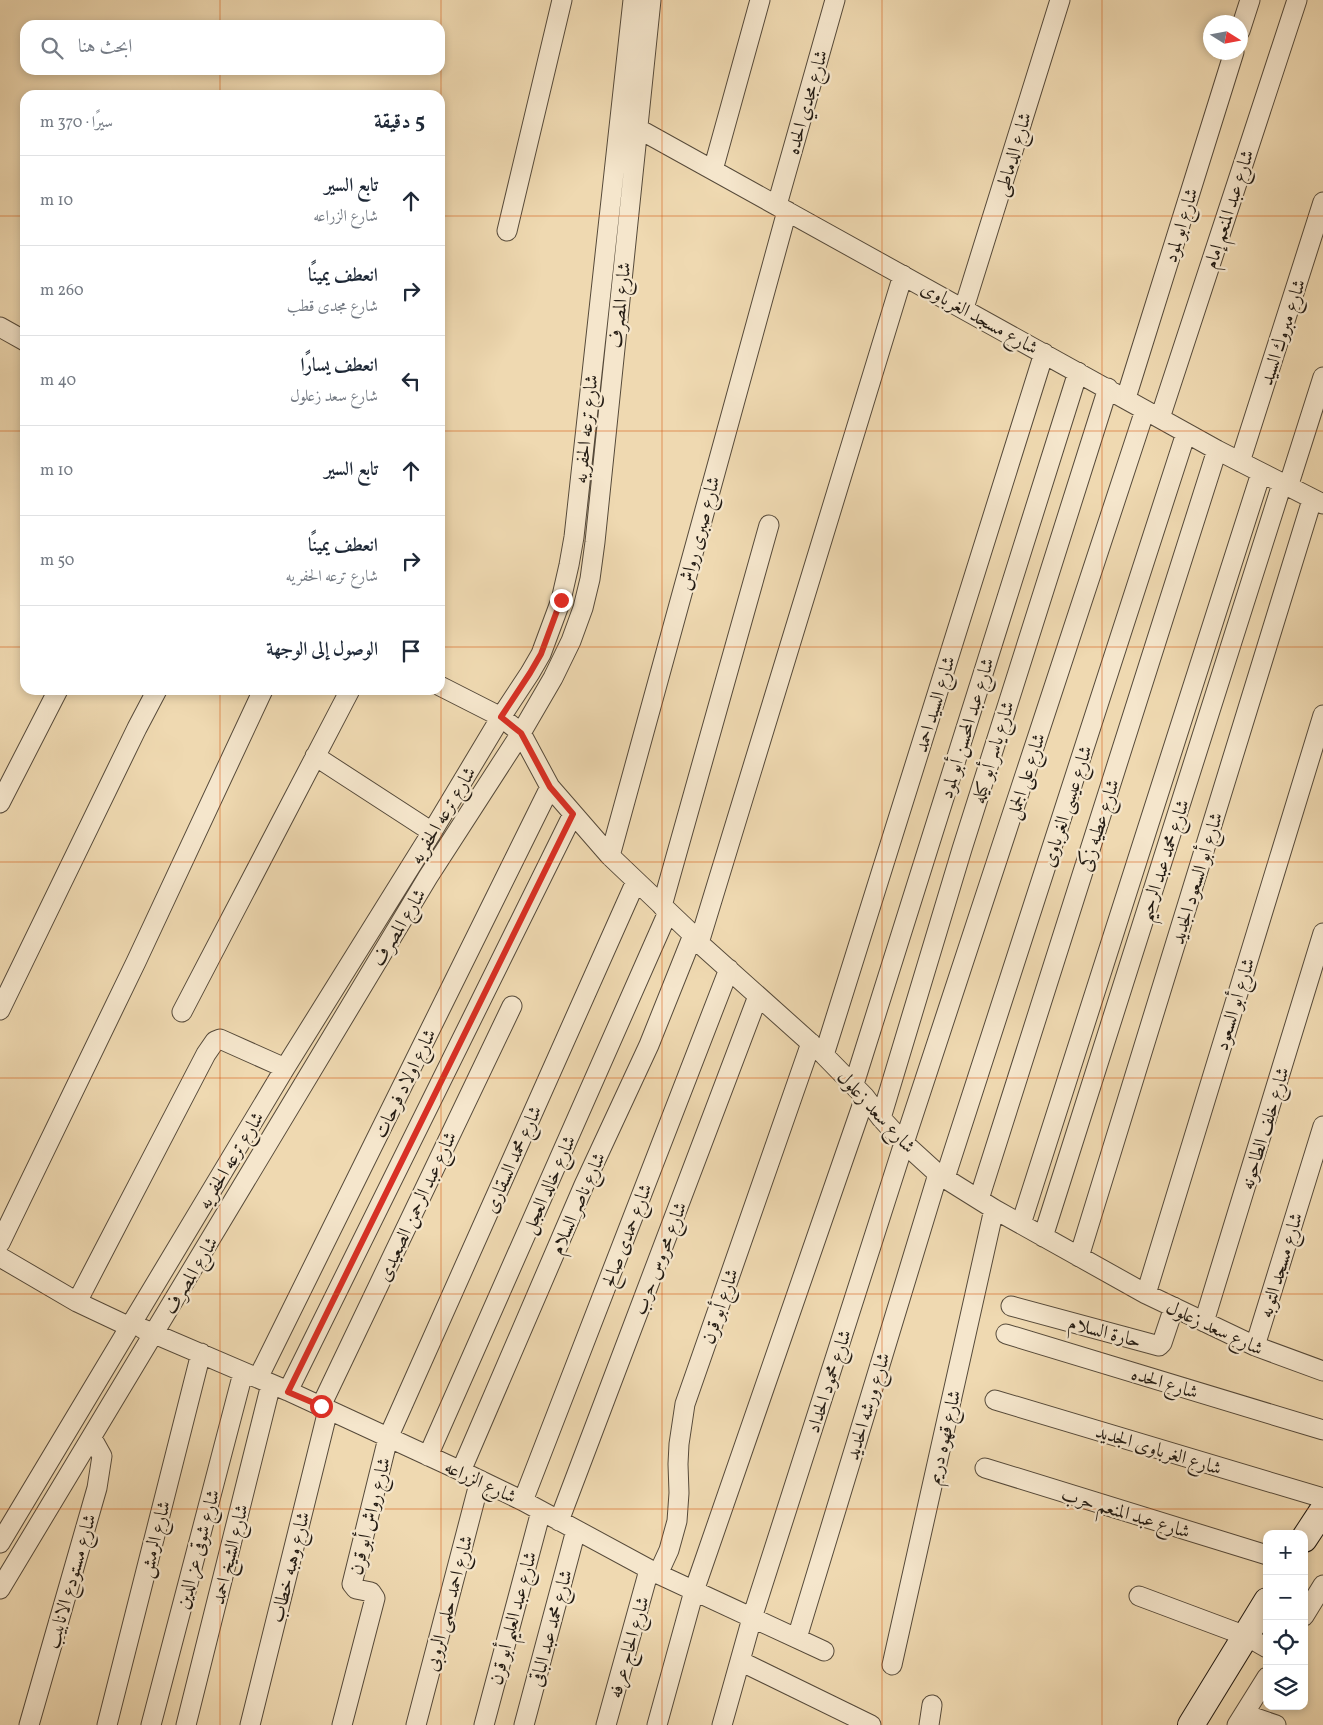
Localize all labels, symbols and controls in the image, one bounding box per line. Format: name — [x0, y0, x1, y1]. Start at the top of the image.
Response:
north arrow — [1203, 15, 1248, 60]
search box — [20, 20, 445, 75]
icon: search — [38, 34, 66, 62]
text: ابحث هنا — [78, 34, 132, 60]
street label: شارع مجدي الحده — [781, 47, 836, 158]
text: 5 دقيقة — [374, 108, 425, 137]
street label: شارع الدماطى — [989, 109, 1040, 200]
text: سيرًا · 370 m — [40, 112, 113, 134]
street label: شارع عبد المنعم إمام — [1198, 147, 1265, 274]
text: تابع السير — [325, 173, 378, 199]
street label: شارع ابو لمود — [1158, 185, 1207, 266]
icon: ahead — [397, 187, 425, 215]
text: 10 m — [40, 190, 73, 212]
text: شارع الزراعه — [313, 206, 378, 228]
street label: شارع المصرف — [604, 261, 639, 350]
text: انعطف يمينًا — [308, 263, 378, 289]
street label: شارع مسجد الغرباوى — [915, 276, 1042, 363]
street label: شارع مبروك السيد — [1254, 276, 1314, 389]
icon: right — [397, 277, 425, 305]
text: 260 m — [40, 280, 84, 302]
text: شارع مجدى قطب — [287, 296, 378, 318]
text: انعطف يسارًا — [300, 353, 378, 379]
icon: left — [397, 367, 425, 395]
text: 40 m — [40, 370, 76, 392]
street label: شارع ترعه الحفريه — [568, 373, 607, 485]
text: شارع سعد زعلول — [290, 386, 378, 408]
text: تابع السير — [325, 457, 378, 483]
icon: ahead — [397, 457, 425, 485]
text: 10 m — [40, 460, 73, 482]
street label: شارع صبرى رواش — [672, 474, 729, 594]
text: انعطف يمينًا — [308, 533, 378, 559]
icon: right — [397, 547, 425, 575]
text: 50 m — [40, 550, 74, 572]
text: شارع ترعه الحفريه — [286, 566, 378, 588]
route end — [550, 589, 573, 612]
text: الوصول إلى الوجهة — [266, 637, 378, 663]
icon: arrive — [397, 637, 425, 665]
street label: شارع السيد احمد — [909, 653, 964, 756]
street label: شارع عبد المحسن أبو لمود — [933, 655, 1003, 802]
street label: شارع ياسر أبو كيله — [965, 698, 1023, 807]
street label: شارع على الجمل — [1001, 730, 1054, 823]
street label: شارع عيسى الغرباوى — [1036, 743, 1101, 871]
street label: شارع ترعه الحفريه — [404, 762, 484, 870]
street label: شارع عطيه زكى — [1073, 776, 1128, 875]
street label: شارع محمد عبد الرحيم — [1133, 796, 1202, 926]
street label: شارع أبو السعود الجديد — [1165, 809, 1231, 948]
street label: شارع المصرف — [366, 884, 434, 972]
street label: شارع أبو السعود — [1209, 955, 1263, 1054]
street label: شارع اولاد فرحات — [368, 1025, 444, 1143]
street label: شارع خلف الطاحونه — [1235, 1064, 1298, 1193]
street label: شارع سعد زعلول — [830, 1065, 921, 1160]
street label: شارع محمد السقارى — [479, 1102, 550, 1218]
street label: شارع ترعه الحفريه — [192, 1107, 272, 1215]
street label: شارع عبد الرحمن الصعيدى — [372, 1128, 465, 1286]
street label: شارع خالد العجل — [517, 1131, 584, 1239]
street label: شارع ناصر السلام — [545, 1149, 615, 1260]
street label: شارع حمدى صالح — [596, 1180, 661, 1292]
street label: شارع محروس حرب — [627, 1198, 695, 1319]
street label: شارع مسجد التوبه — [1254, 1210, 1311, 1322]
street label: شارع المصرف — [158, 1232, 226, 1320]
street label: شارع أبو قرن — [695, 1265, 747, 1348]
street label: شارع سعد زعلول — [1161, 1295, 1267, 1364]
street label: حارة السلام — [1065, 1311, 1144, 1357]
street label: شارع محمود الحداد — [801, 1327, 860, 1437]
street label: شارع ورشه الحديد — [840, 1350, 899, 1464]
street label: شارع الحده — [1127, 1361, 1201, 1407]
street label: شارع قهوه دريم — [921, 1388, 970, 1488]
route start — [310, 1395, 333, 1418]
street label: شارع الغرباوى الجديد — [1092, 1419, 1225, 1483]
street label: شارع رواش أبو قرن — [343, 1455, 399, 1578]
street label: شارع الزراعه — [439, 1455, 520, 1512]
street label: شارع عبد المنعم حرب — [1057, 1482, 1193, 1550]
street label: شارع شوقى عز الدين — [170, 1487, 228, 1612]
street label: شارع الرمش — [134, 1498, 179, 1581]
street label: شارع الشيخ احمد — [206, 1502, 259, 1608]
street label: شارع وهبه خطاب — [265, 1509, 318, 1626]
street label: شارع مستودع الانابيب — [40, 1511, 105, 1652]
map controls — [1263, 1530, 1308, 1710]
button: + — [1263, 1530, 1308, 1575]
street label: شارع احمد حلمى الروبى — [419, 1533, 482, 1675]
street label: شارع عبد العليم أبو قرن — [483, 1549, 549, 1689]
street label: شارع محمد عبد الباقى — [524, 1567, 581, 1690]
button: − — [1263, 1575, 1308, 1620]
street label: شارع الحاج عرفه — [603, 1594, 660, 1702]
button: locate — [1263, 1620, 1308, 1665]
button: layers — [1263, 1665, 1308, 1710]

